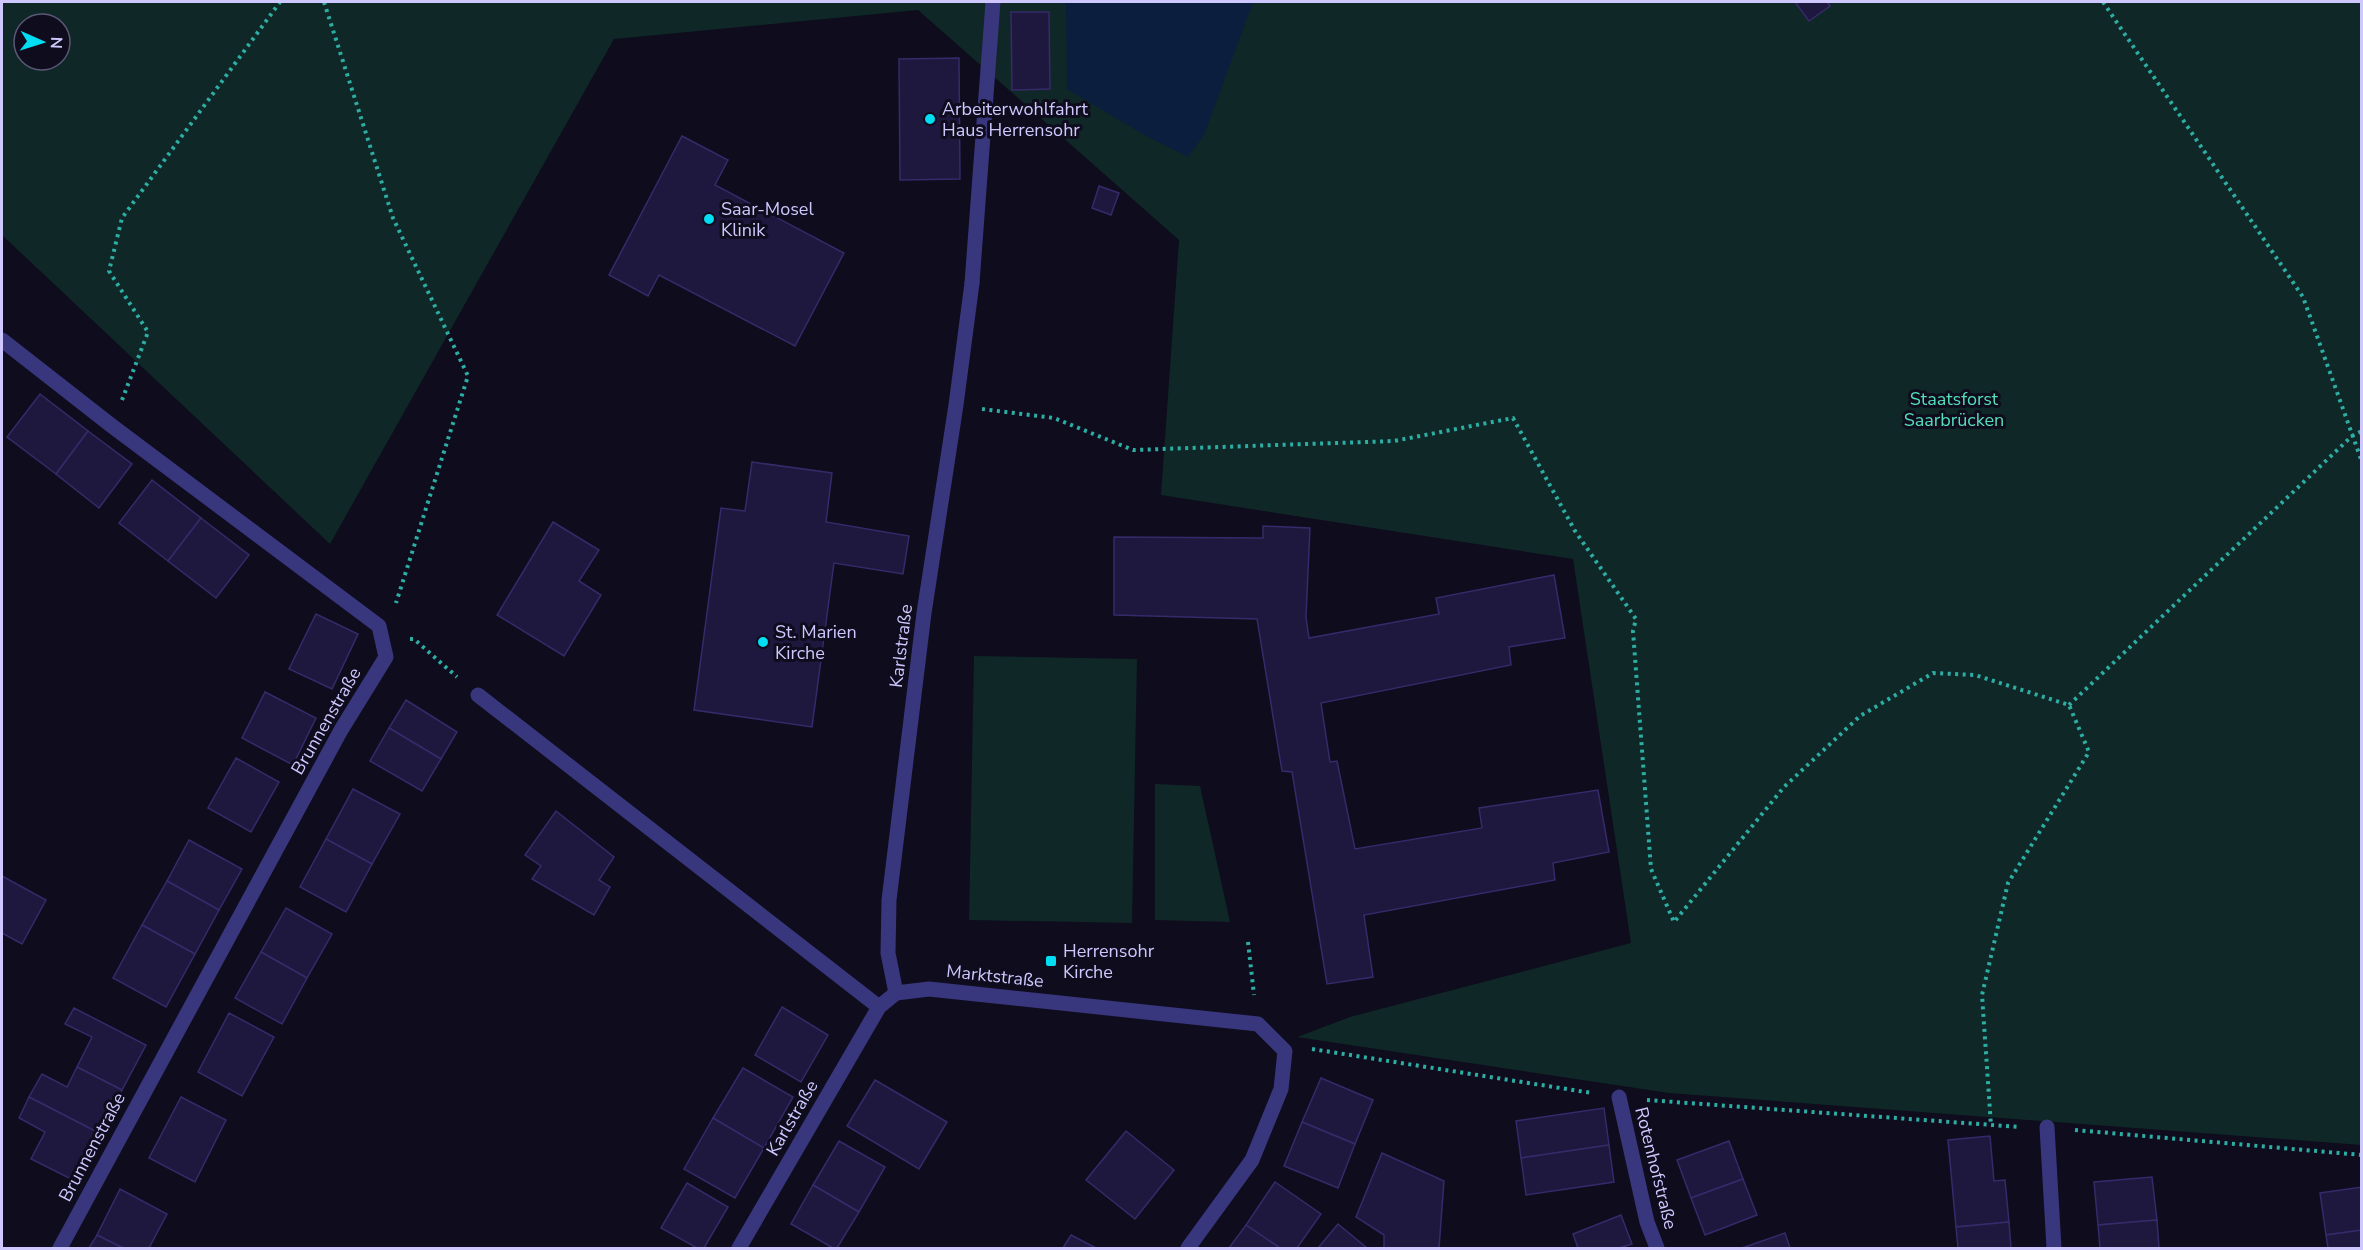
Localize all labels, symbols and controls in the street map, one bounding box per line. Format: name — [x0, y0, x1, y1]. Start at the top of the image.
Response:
north arrow — [12, 12, 72, 72]
text: N — [45, 36, 67, 49]
place label: Arbeiterwohlfahrt Haus Herrensohr — [942, 97, 1089, 142]
marker: Arbeiterwohlfahrt Haus Herrensohr — [923, 112, 937, 126]
place label: Saar-Mosel Klinik — [721, 197, 814, 242]
marker: Saar-Mosel Klinik — [702, 212, 716, 226]
park label: Staatsforst Saarbrücken — [1904, 387, 2004, 432]
street label: Karlstraße — [884, 603, 918, 689]
place label: St. Marien Kirche — [775, 620, 857, 665]
marker: St. Marien Kirche — [756, 635, 770, 649]
street label: Brunnenstraße — [286, 663, 366, 779]
place label: Herrensohr Kirche — [1063, 939, 1155, 984]
marker: Herrensohr Kirche — [1044, 954, 1058, 968]
street label: Marktstraße — [945, 959, 1045, 993]
street label: Karlstraße — [761, 1076, 823, 1160]
street label: Brunnenstraße — [53, 1088, 131, 1206]
street label: Rotenhofstraße — [1629, 1104, 1683, 1232]

